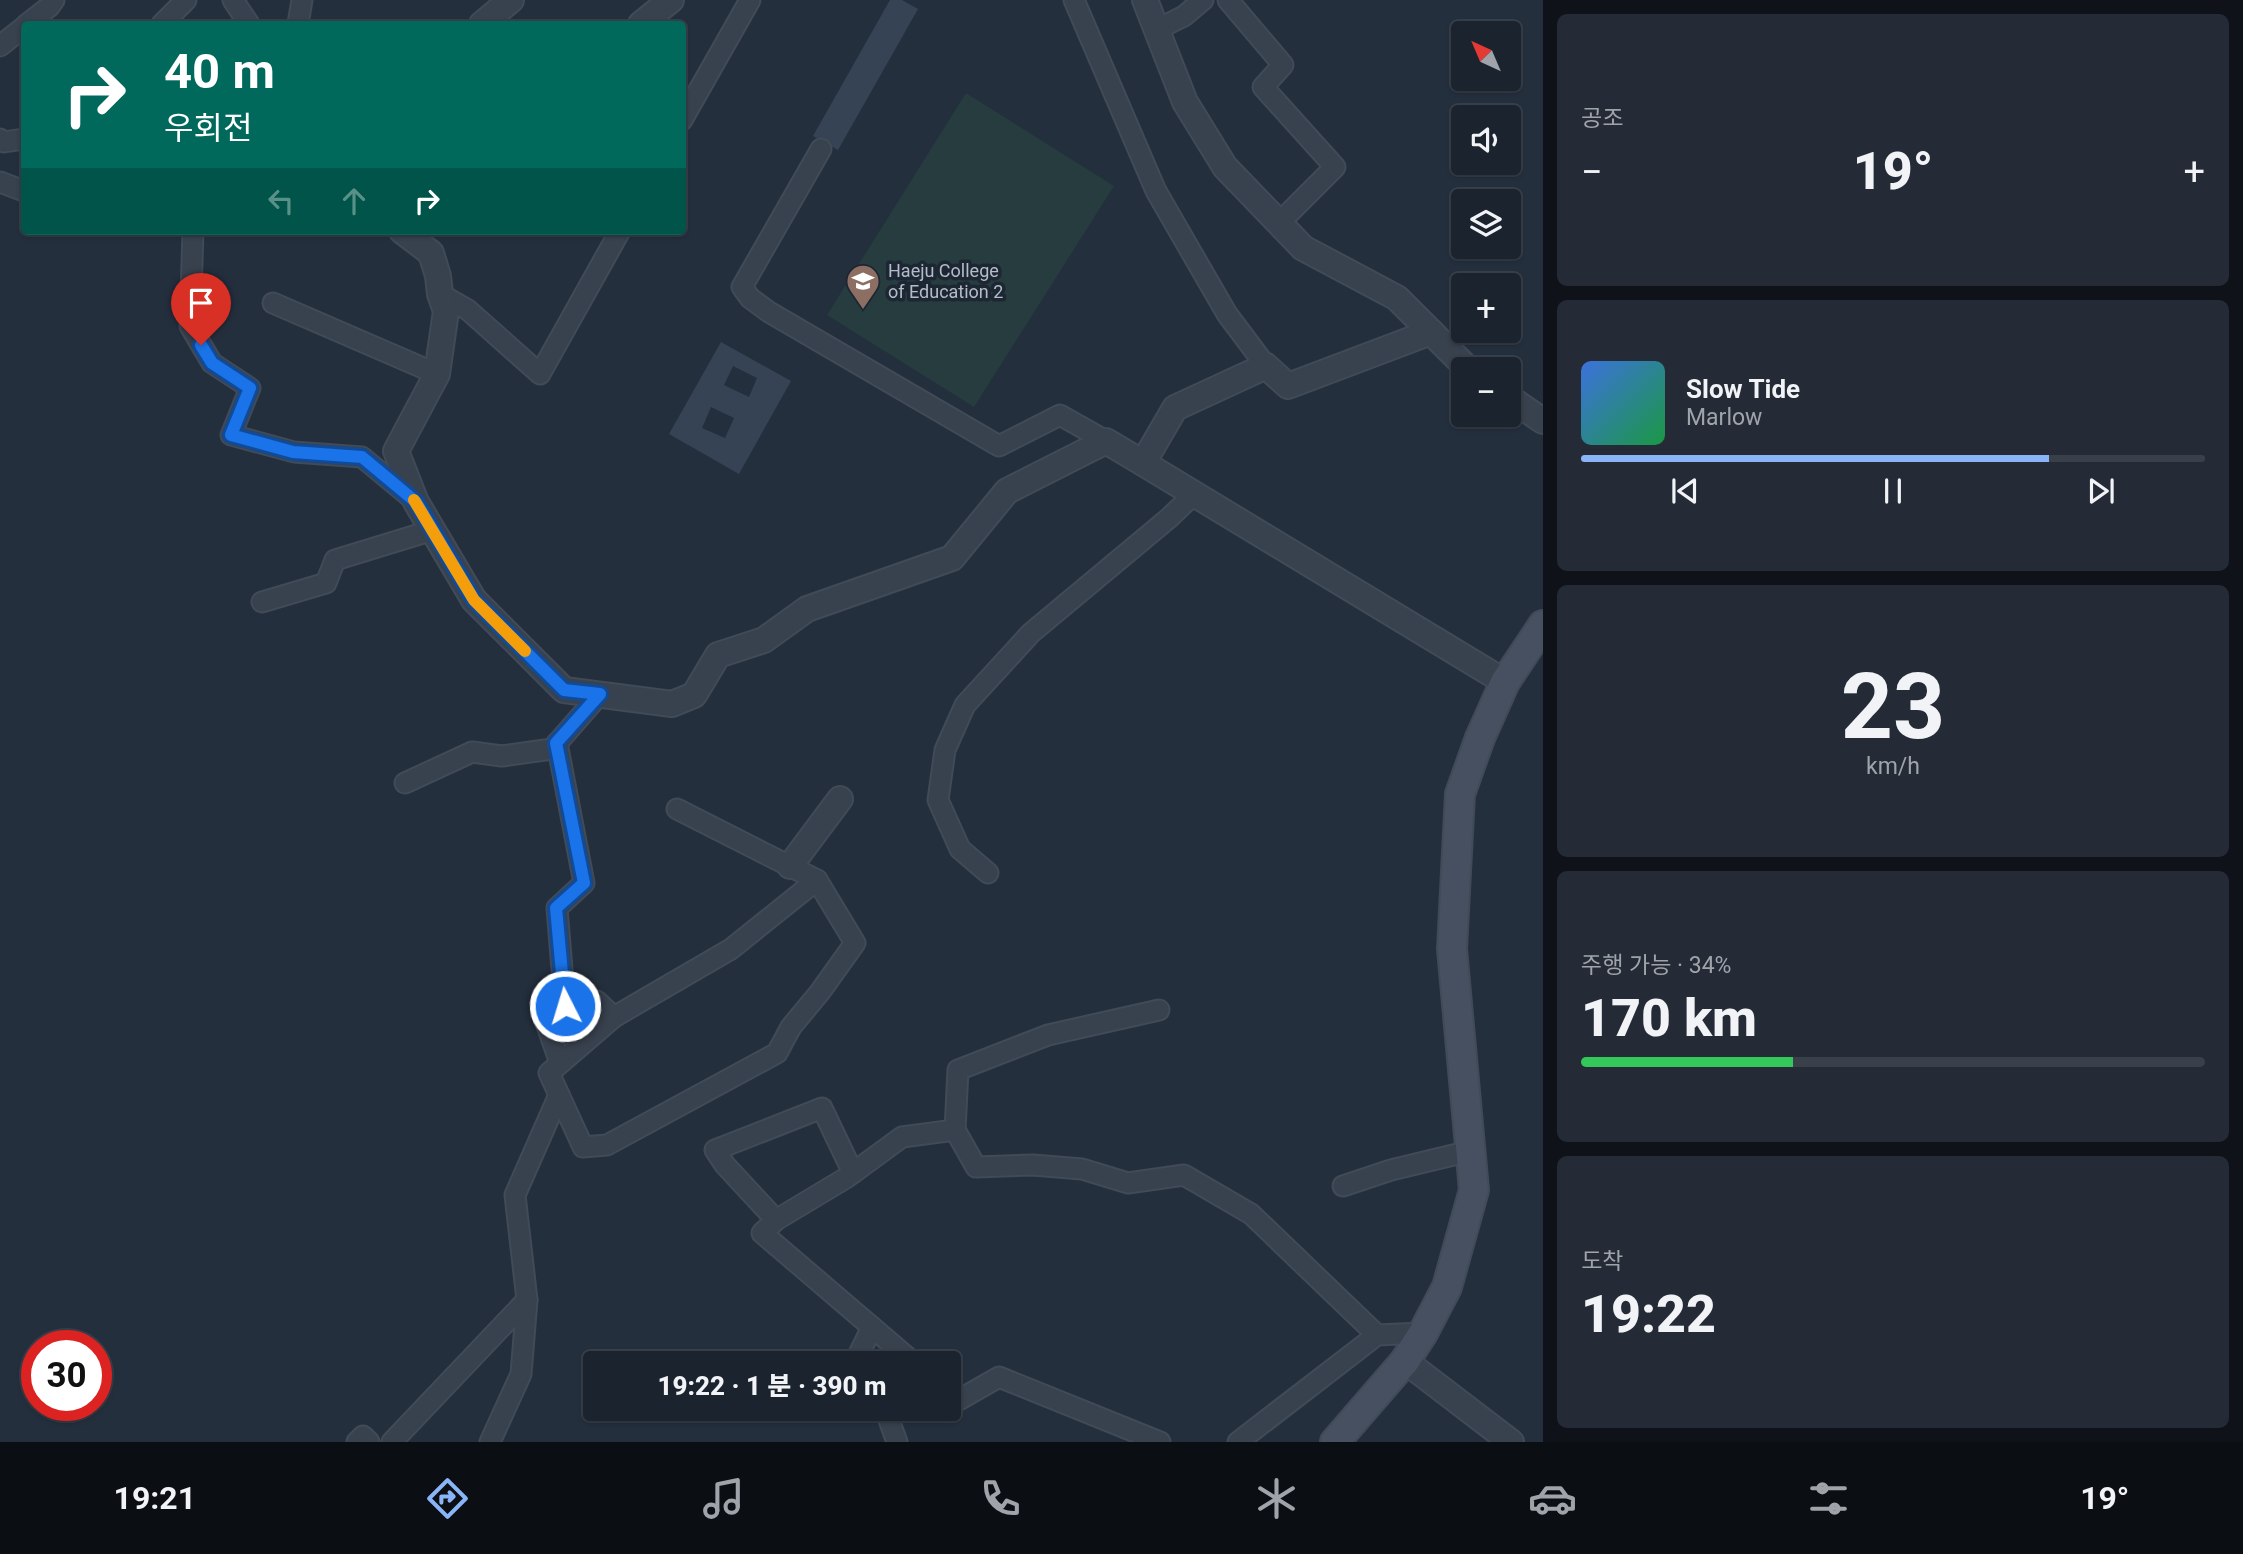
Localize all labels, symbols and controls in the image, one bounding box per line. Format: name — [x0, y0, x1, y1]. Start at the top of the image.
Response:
north arrow — [1451, 21, 1521, 91]
map controls — [1451, 21, 1521, 427]
text: 40 m — [164, 43, 275, 100]
icon: right — [49, 49, 140, 140]
button: sound — [1451, 105, 1521, 175]
text: 공조 — [1581, 105, 1623, 132]
text: 우회전 — [164, 109, 252, 147]
text: 19° — [1853, 141, 1933, 202]
text: − — [1581, 150, 1603, 194]
text: + — [2183, 150, 2205, 194]
icon: left — [262, 182, 300, 220]
icon: ahead — [335, 182, 373, 220]
icon: right — [408, 182, 446, 220]
button: layers — [1451, 189, 1521, 259]
place label: Haeju College of Education 2 — [888, 260, 1003, 302]
school or university icon: Haeju College of Education 2 — [844, 262, 882, 311]
pin — [171, 273, 231, 345]
button: + — [1451, 273, 1521, 343]
icon: arrive — [182, 284, 220, 322]
button: − — [1451, 357, 1521, 427]
text: Slow Tide — [1686, 374, 1800, 404]
text: Marlow — [1686, 404, 1762, 431]
icon: previous — [1666, 472, 1704, 510]
icon: pause — [1874, 472, 1912, 510]
icon: next — [2082, 472, 2120, 510]
text: 23 — [1841, 654, 1945, 760]
text: km/h — [1866, 753, 1920, 780]
text: 주행 가능 · 34% — [1581, 952, 1731, 979]
position arrow — [528, 969, 602, 1043]
text: 170 km — [1581, 988, 1757, 1049]
text: 도착 — [1581, 1248, 1623, 1275]
text: 19:22 — [1581, 1284, 1716, 1345]
speed limit sign: 30 — [21, 1330, 112, 1421]
text: 19:22 · 1 분 · 390 m — [658, 1371, 886, 1401]
icon: directions — [423, 1474, 472, 1523]
icon: music — [699, 1474, 748, 1523]
icon: phone — [976, 1474, 1025, 1523]
icon: climate — [1252, 1474, 1301, 1523]
icon: car — [1528, 1474, 1577, 1523]
icon: filters — [1804, 1474, 1853, 1523]
text: 19:21 — [114, 1479, 196, 1517]
text: 19° — [2080, 1479, 2129, 1517]

